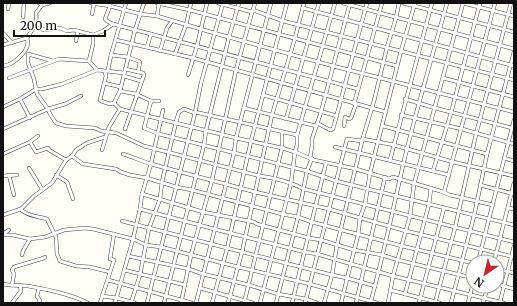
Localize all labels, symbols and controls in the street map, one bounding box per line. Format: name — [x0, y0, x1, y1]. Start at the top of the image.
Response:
scale bar — [14, 12, 105, 38]
text: 200 m — [20, 18, 57, 33]
north arrow — [465, 254, 505, 294]
text: N — [471, 274, 487, 290]

